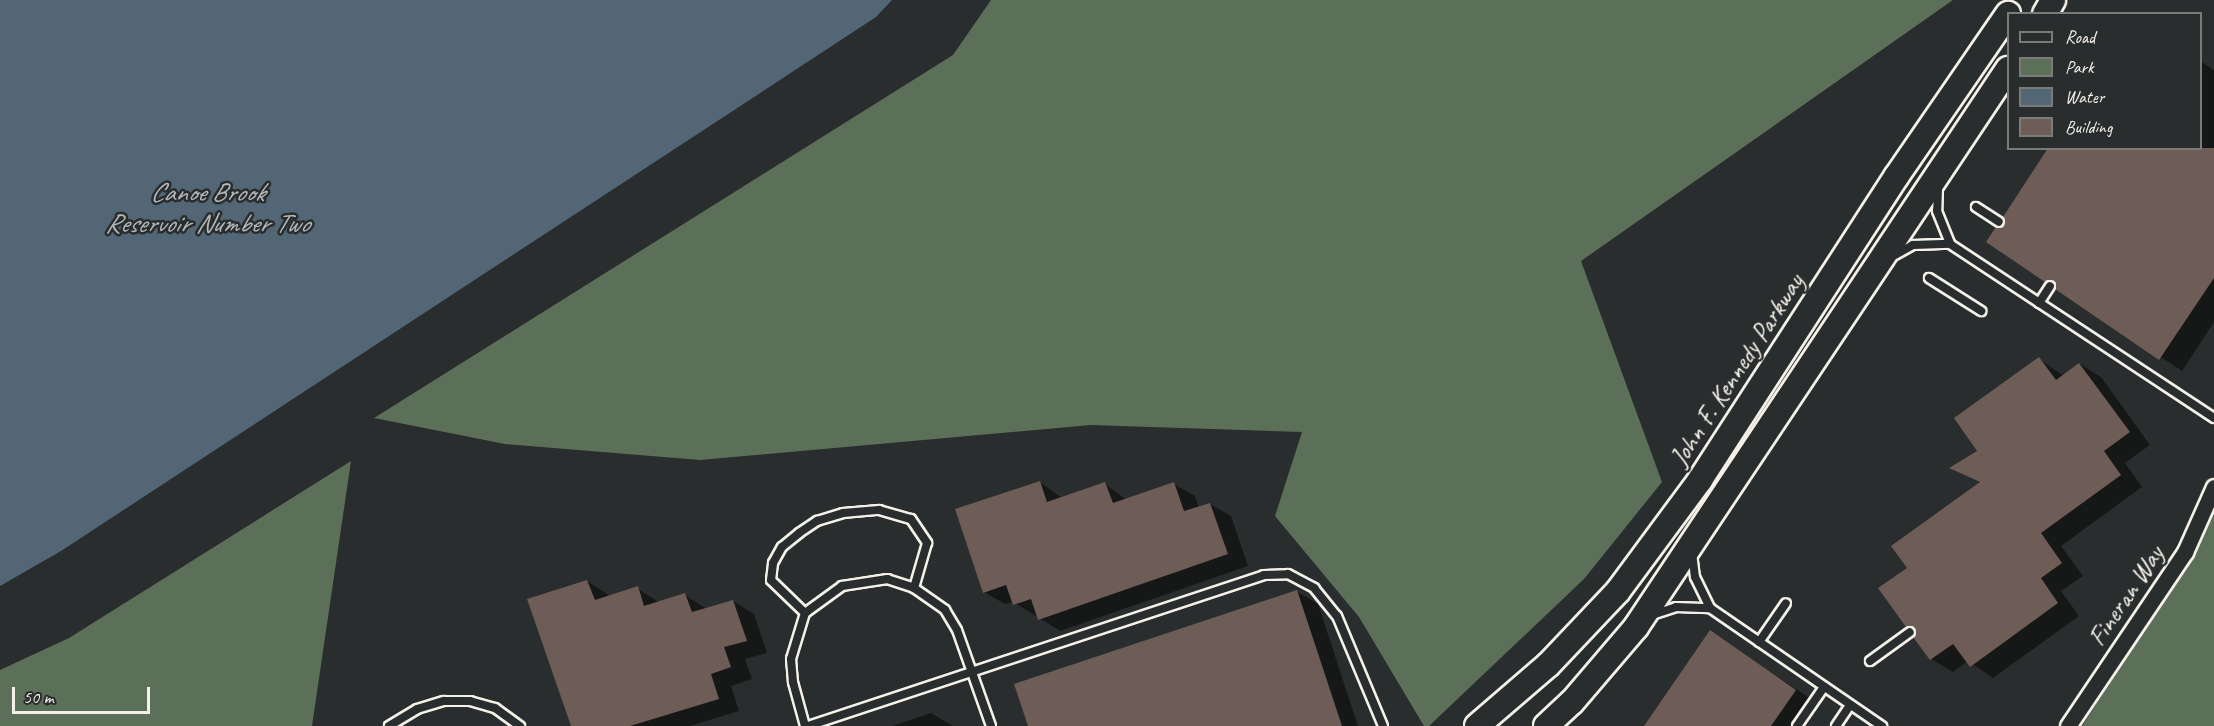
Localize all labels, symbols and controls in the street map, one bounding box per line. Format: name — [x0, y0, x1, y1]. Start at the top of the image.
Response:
legend — [2007, 12, 2202, 150]
text: Road — [2065, 26, 2095, 48]
text: Park — [2065, 56, 2094, 78]
text: Water — [2065, 86, 2104, 108]
text: Building — [2065, 116, 2112, 138]
water label: Canoe Brook Reservoir Number Two — [106, 176, 308, 239]
street label: John F. Kennedy Parkway — [1664, 269, 1810, 471]
street label: Fineran Way — [2081, 540, 2171, 652]
scale bar — [15, 675, 153, 713]
text: 50 m — [23, 686, 54, 708]

